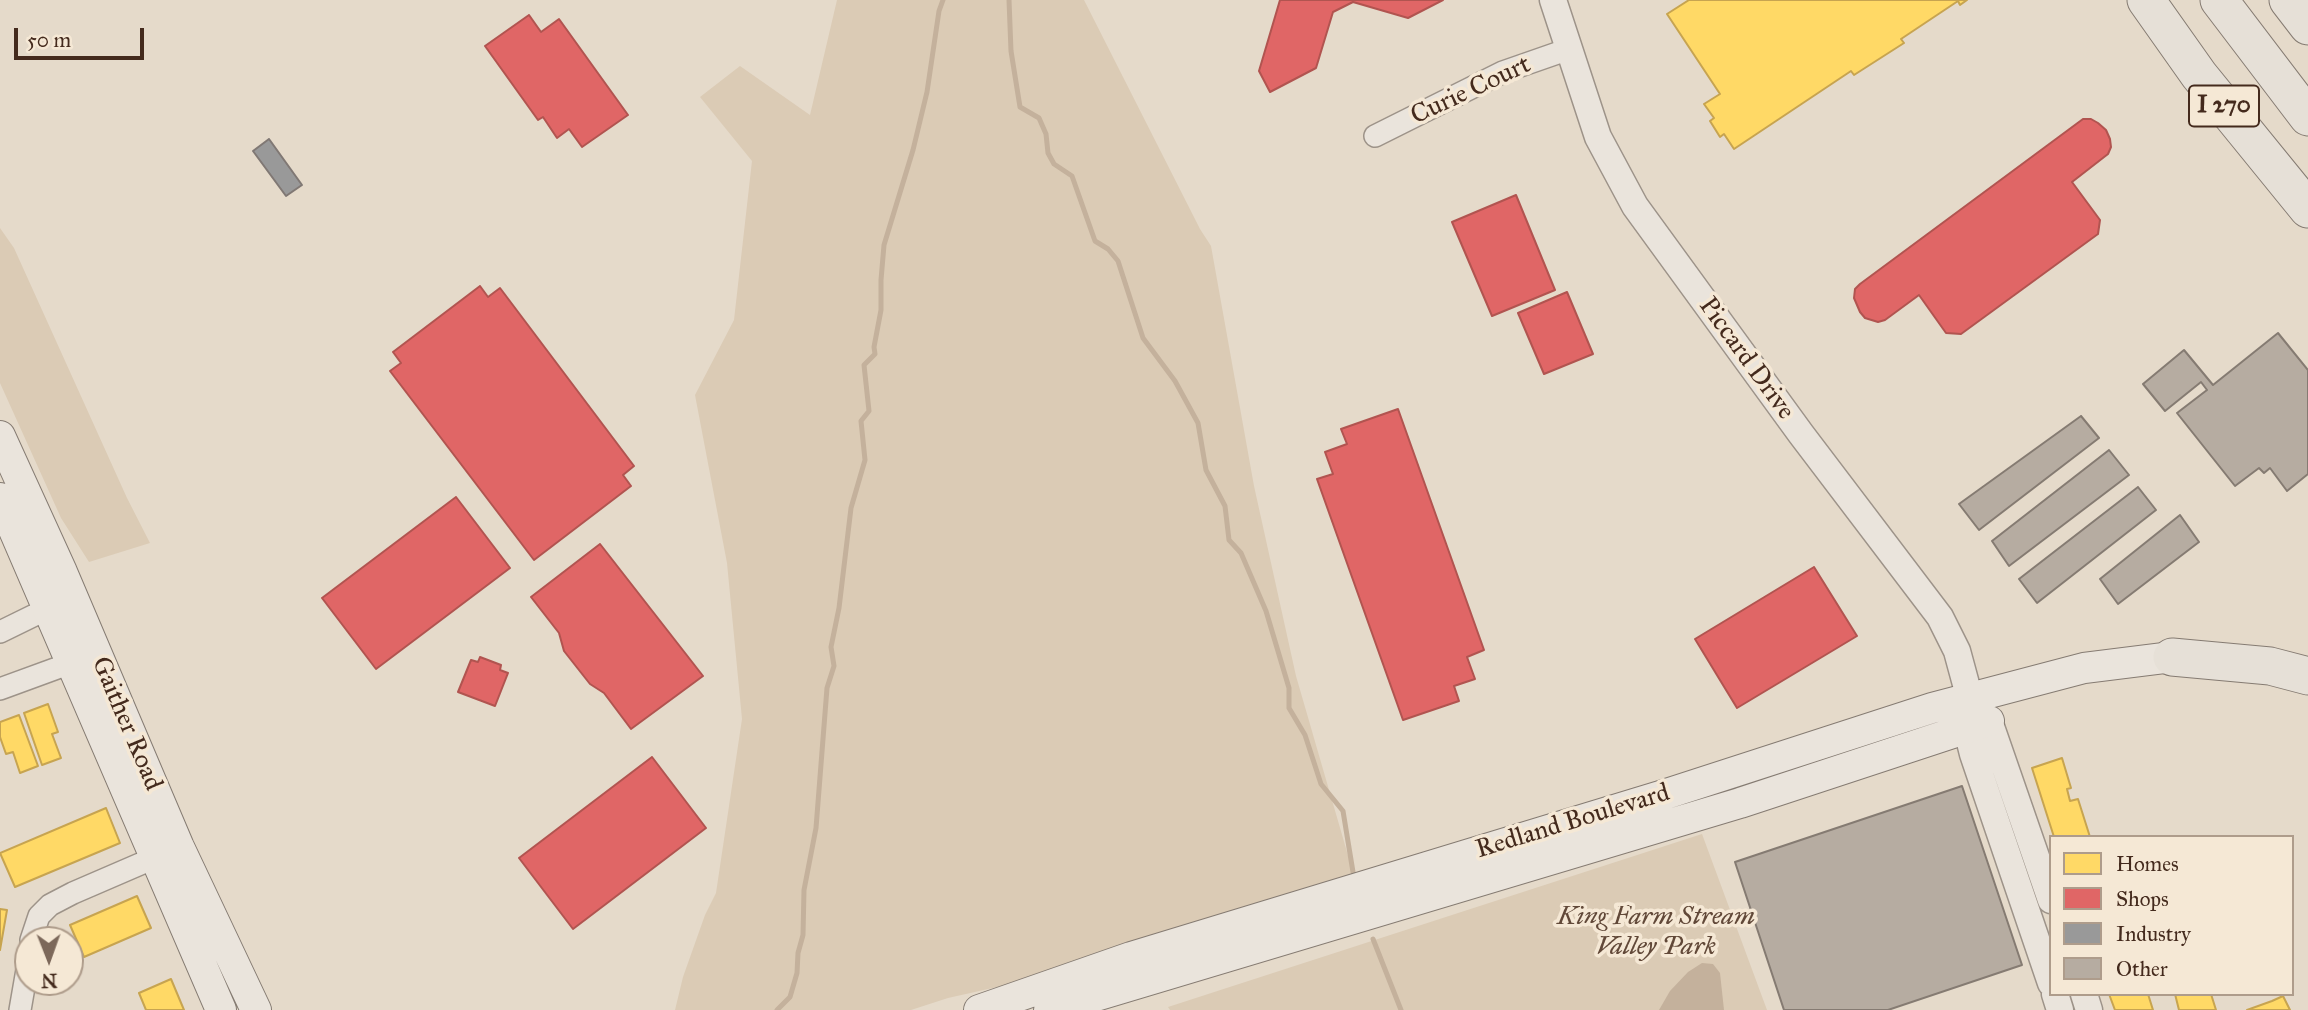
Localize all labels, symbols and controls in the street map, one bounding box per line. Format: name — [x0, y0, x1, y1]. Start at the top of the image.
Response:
scale bar — [18, 14, 147, 58]
text: 50 m — [27, 27, 71, 53]
street label: Curie Court — [1406, 50, 1536, 132]
road number: I 270 — [2189, 86, 2259, 126]
street label: Piccard Drive — [1691, 292, 1801, 426]
street label: Gaither Road — [84, 652, 168, 796]
street label: Redland Boulevard — [1472, 778, 1674, 866]
legend — [2049, 835, 2294, 996]
text: Homes — [2116, 851, 2179, 877]
text: Shops — [2116, 886, 2169, 912]
park label: King Farm Stream Valley Park — [1557, 902, 1755, 964]
text: Industry — [2116, 921, 2191, 947]
north arrow — [14, 926, 84, 996]
text: Other — [2116, 956, 2168, 982]
text: N — [41, 969, 58, 992]

